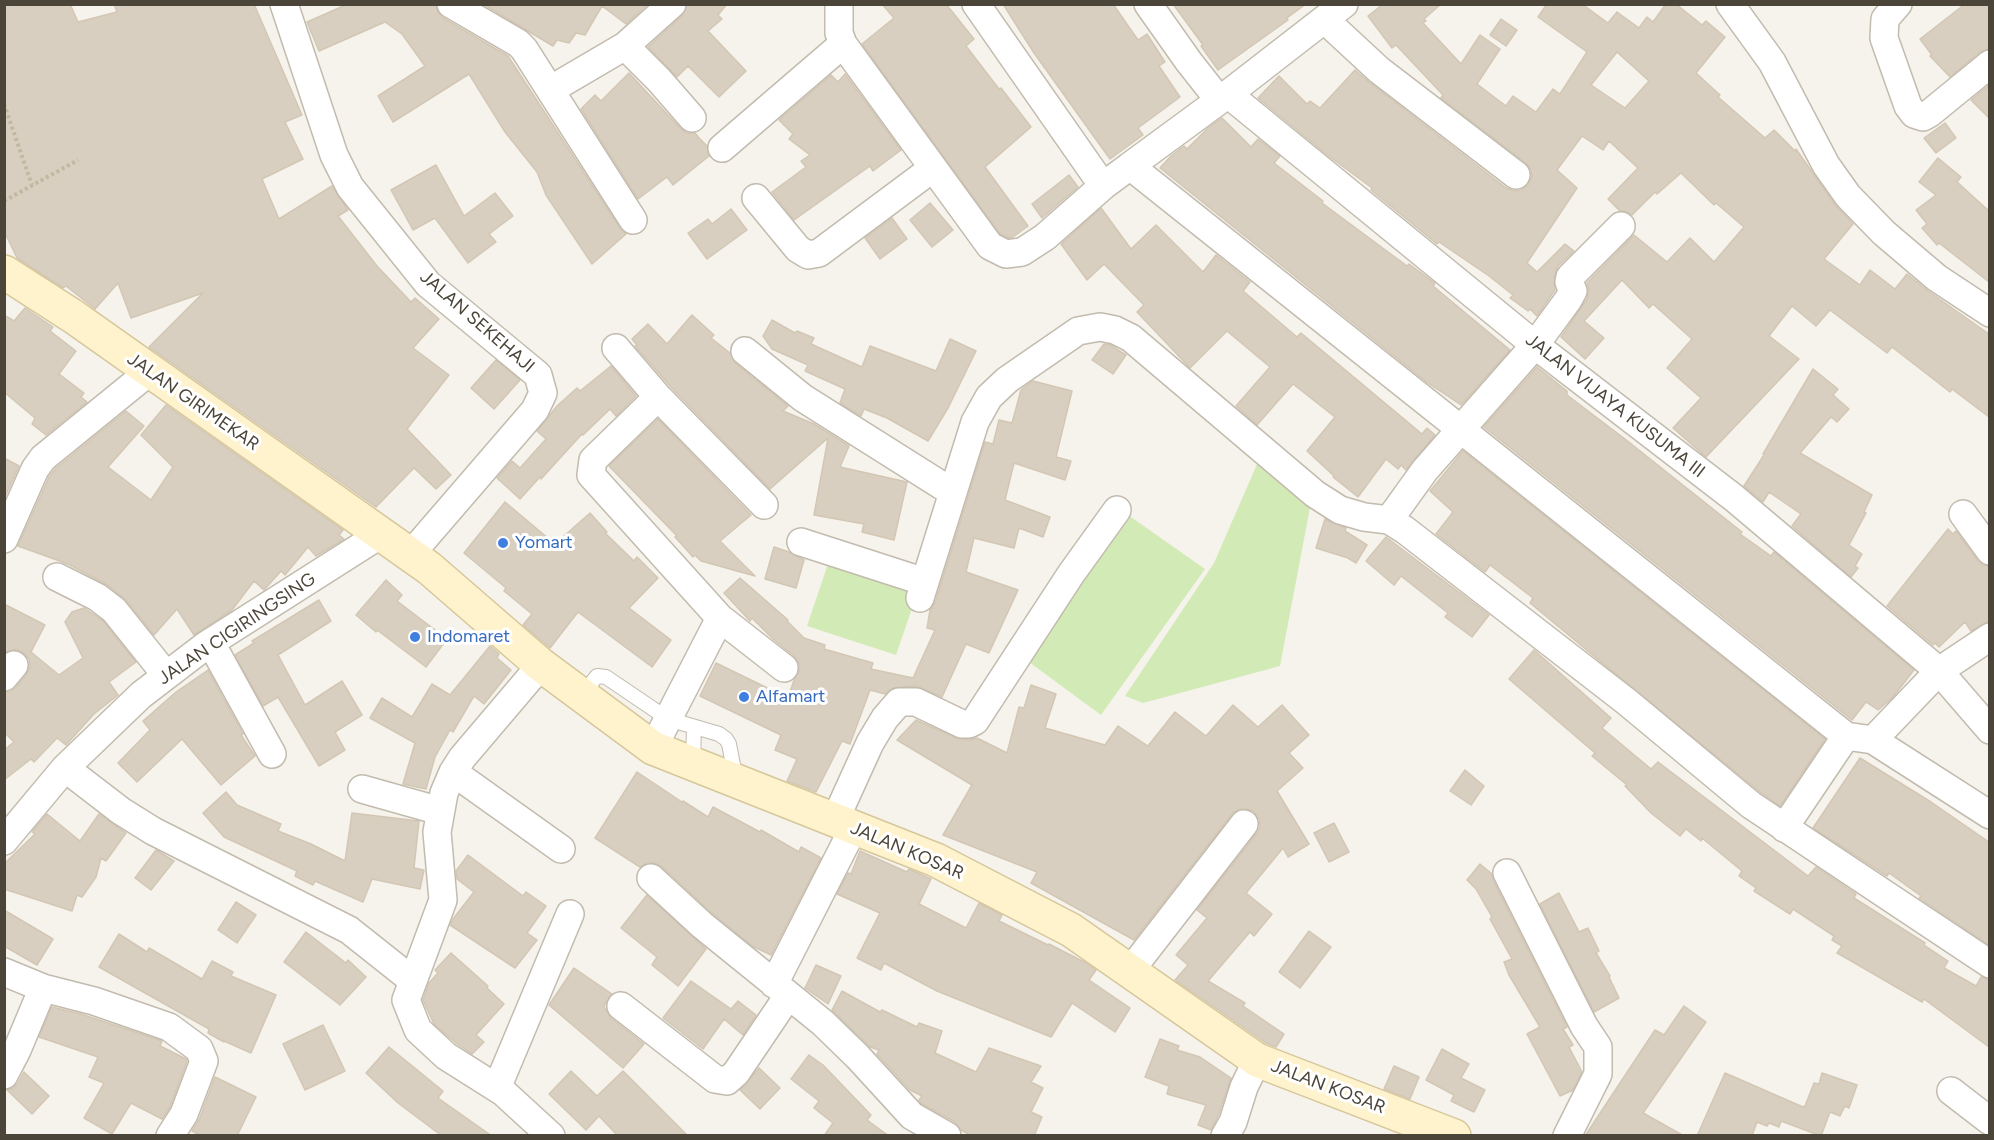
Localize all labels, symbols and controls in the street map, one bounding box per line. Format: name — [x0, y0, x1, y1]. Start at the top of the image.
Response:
street label: JALAN SEKEHAJI — [415, 266, 539, 378]
street label: JALAN VIJAYA KUSUMA III — [1521, 329, 1709, 483]
street label: JALAN GIRIMEKAR — [123, 348, 263, 456]
place label: Yomart — [515, 532, 573, 554]
marker: Yomart — [496, 536, 510, 550]
street label: JALAN CIGIRINGSING — [154, 568, 320, 690]
place label: Indomaret — [427, 626, 510, 648]
marker: Indomaret — [408, 630, 422, 644]
place label: Alfamart — [756, 686, 825, 708]
marker: Alfamart — [737, 690, 751, 704]
street label: JALAN KOSAR — [847, 817, 967, 885]
street label: JALAN KOSAR — [1268, 1055, 1388, 1119]

